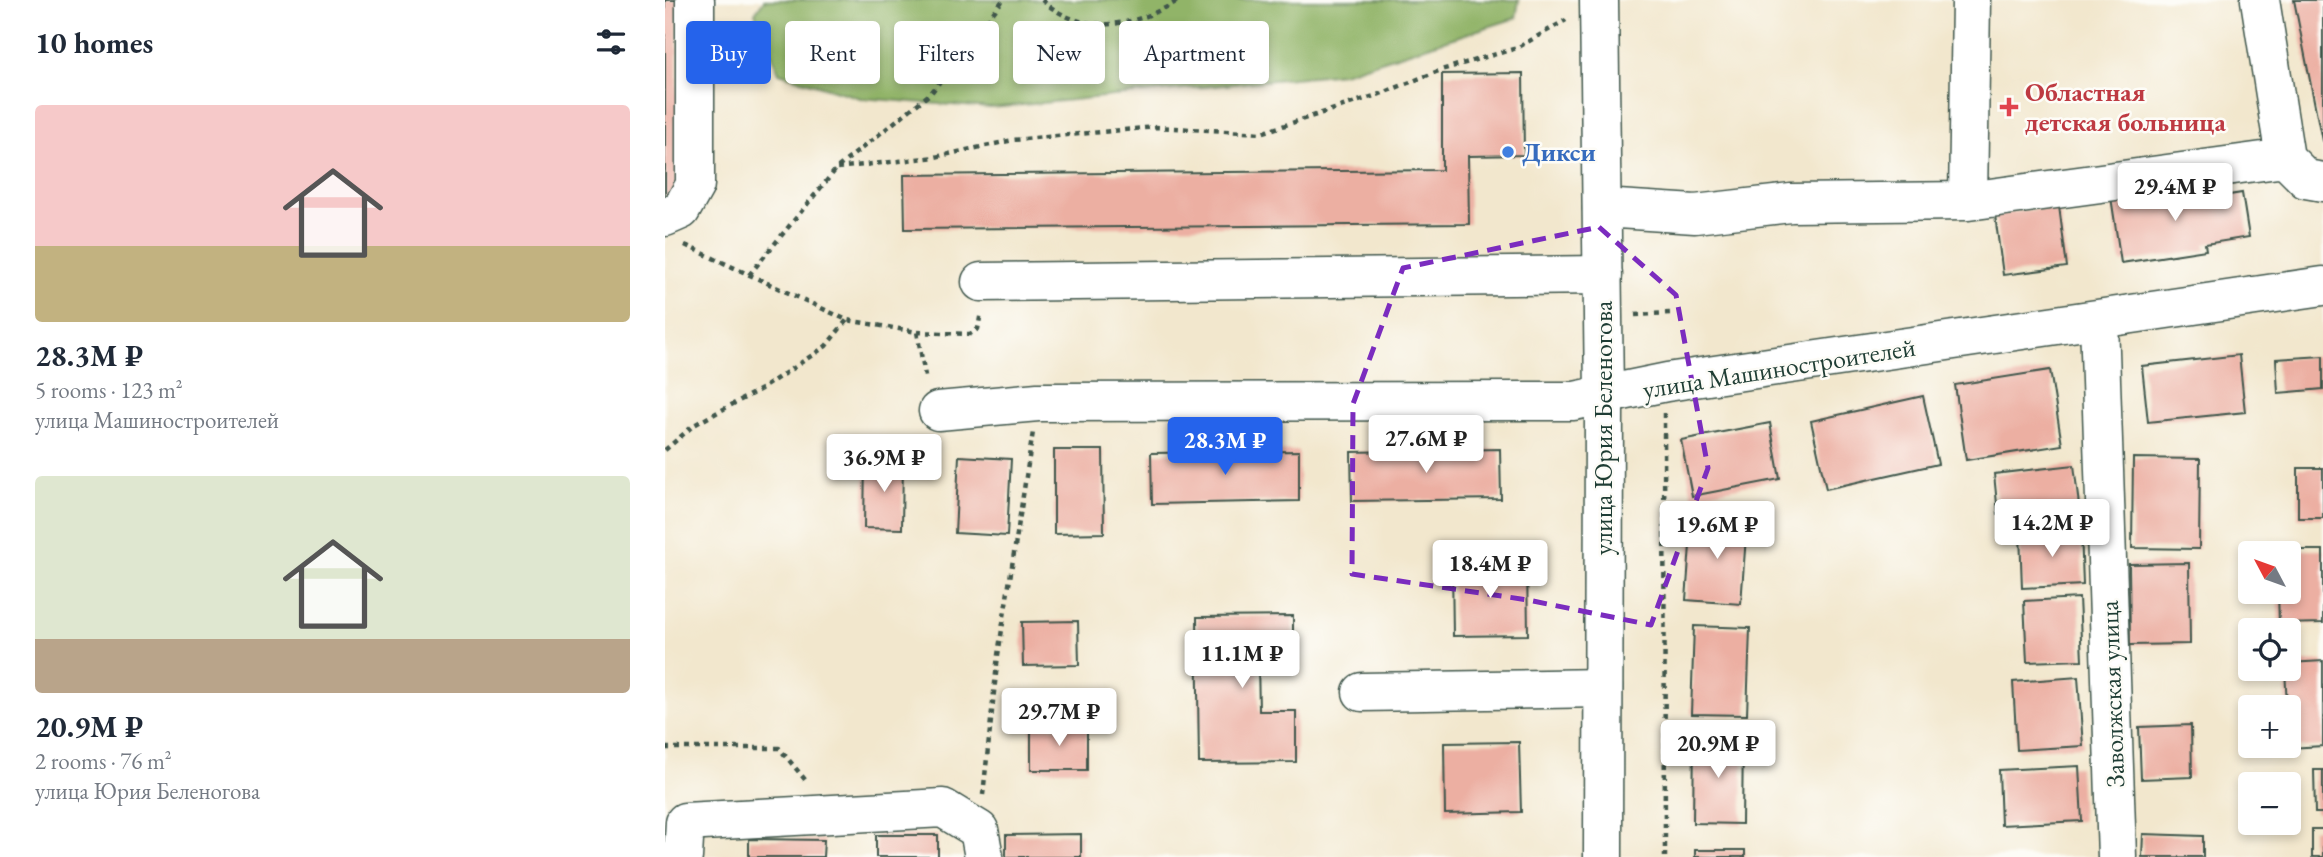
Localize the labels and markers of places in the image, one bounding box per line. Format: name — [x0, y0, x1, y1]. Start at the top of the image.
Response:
place label: Областная детская больница — [2025, 75, 2226, 139]
marker: Областная детская больница — [1999, 97, 2019, 117]
place label: Дикси — [1522, 135, 1596, 169]
marker: Дикси — [1500, 144, 1516, 160]
pin: 29.4M ₽ — [2110, 164, 2240, 223]
pin: 27.6M ₽ — [1361, 416, 1491, 475]
pin: 28.3M ₽ — [1160, 418, 1290, 477]
pin: 36.9M ₽ — [819, 434, 949, 494]
pin: 14.2M ₽ — [1987, 500, 2117, 559]
pin: 19.6M ₽ — [1652, 502, 1782, 561]
pin: 18.4M ₽ — [1425, 540, 1555, 600]
pin: 11.1M ₽ — [1177, 630, 1307, 690]
pin: 29.7M ₽ — [994, 688, 1124, 748]
pin: 20.9M ₽ — [1653, 720, 1783, 780]

